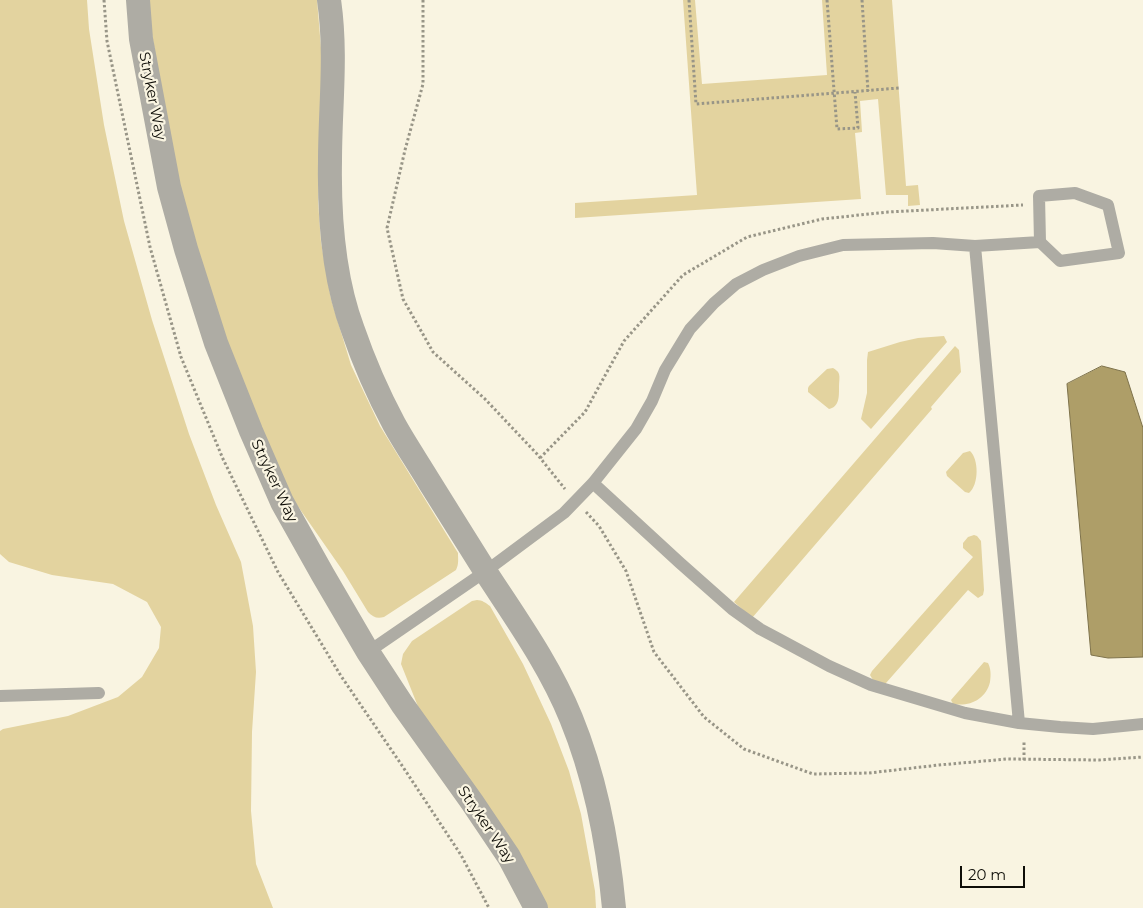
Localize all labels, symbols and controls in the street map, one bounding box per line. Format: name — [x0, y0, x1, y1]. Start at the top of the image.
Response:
street label: Stryker Way — [135, 50, 169, 142]
street label: Stryker Way — [247, 437, 301, 525]
street label: Stryker Way — [454, 783, 518, 867]
scale bar — [963, 856, 1028, 888]
text: 20 m — [968, 865, 1006, 884]

